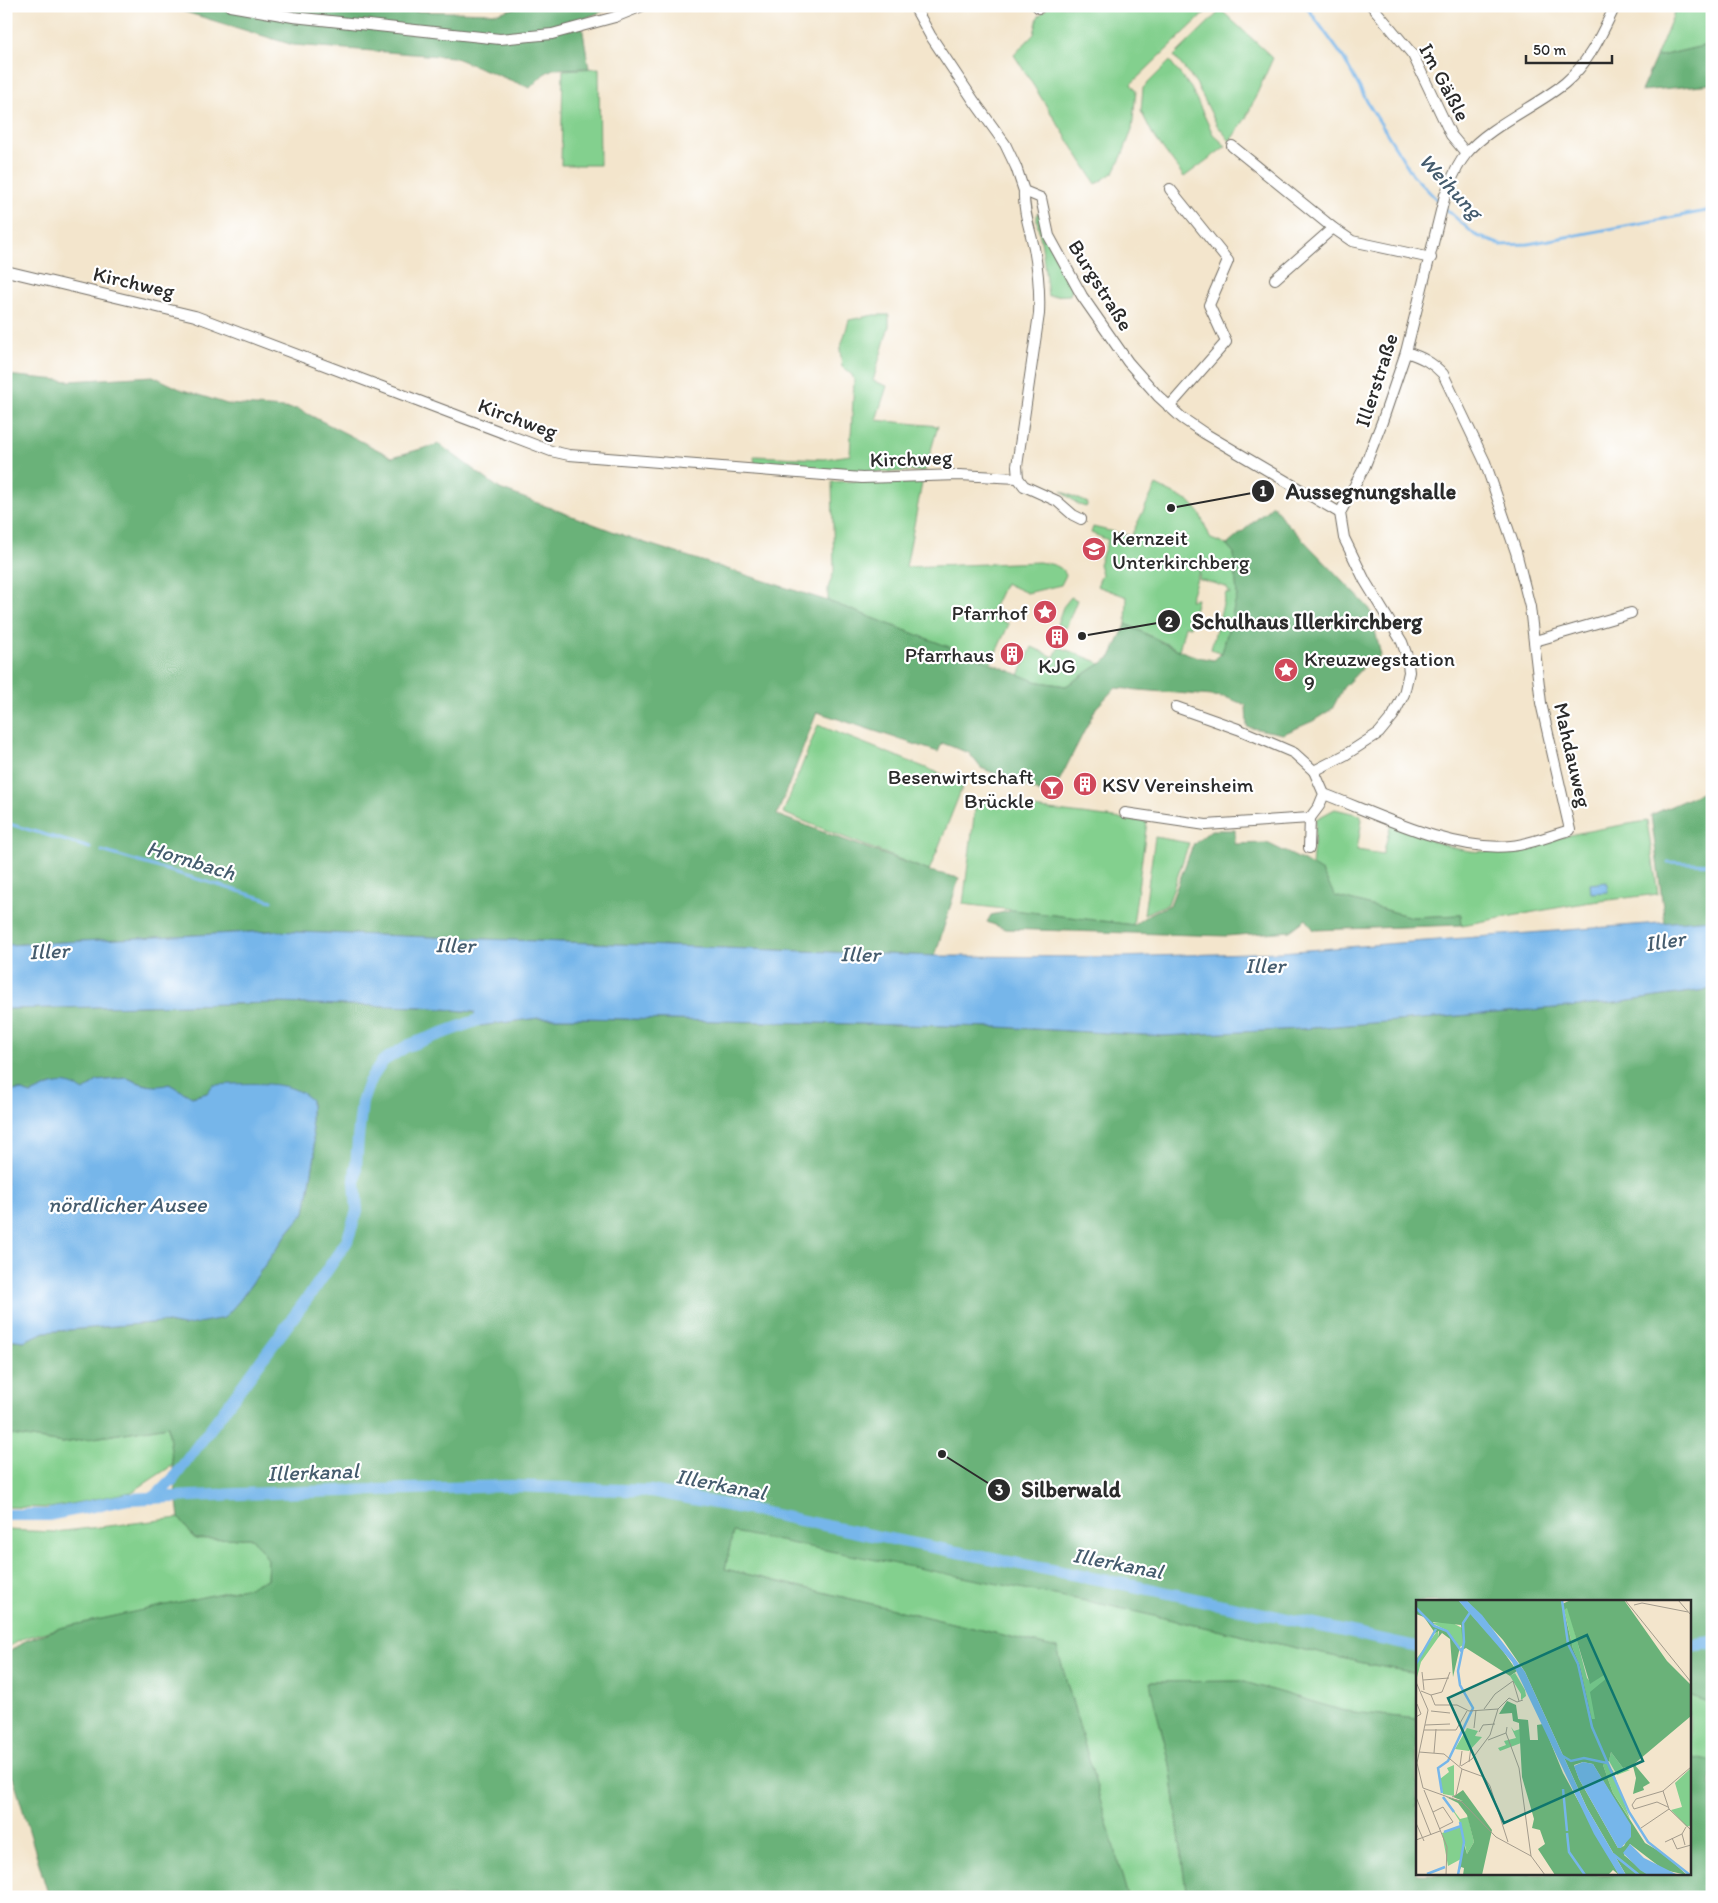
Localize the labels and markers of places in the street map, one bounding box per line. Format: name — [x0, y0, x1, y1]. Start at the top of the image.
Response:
callout: Aussegnungshalle — [1250, 472, 1466, 509]
place label: Kernzeit Unterkirchberg — [1112, 525, 1250, 574]
school or university icon: Kernzeit Unterkirchberg — [1081, 536, 1107, 562]
place icon: Pfarrhof — [1032, 599, 1058, 625]
place label: Pfarrhof — [951, 600, 1028, 625]
callout: Schulhaus Illerkirchberg — [1157, 603, 1433, 640]
building icon: KJG — [1044, 624, 1070, 650]
building icon: Pfarrhaus — [999, 641, 1025, 667]
place label: Pfarrhaus — [905, 642, 994, 667]
place label: Kreuzwegstation 9 — [1304, 646, 1455, 695]
place label: KJG — [1038, 653, 1076, 678]
place icon: Kreuzwegstation 9 — [1273, 657, 1299, 683]
place label: Besenwirtschaft Brückle — [888, 764, 1034, 813]
building icon: KSV Vereinsheim — [1072, 771, 1098, 797]
place label: KSV Vereinsheim — [1102, 772, 1254, 797]
bar icon: Besenwirtschaft Brückle — [1039, 775, 1065, 801]
callout: Silberwald — [986, 1471, 1130, 1508]

